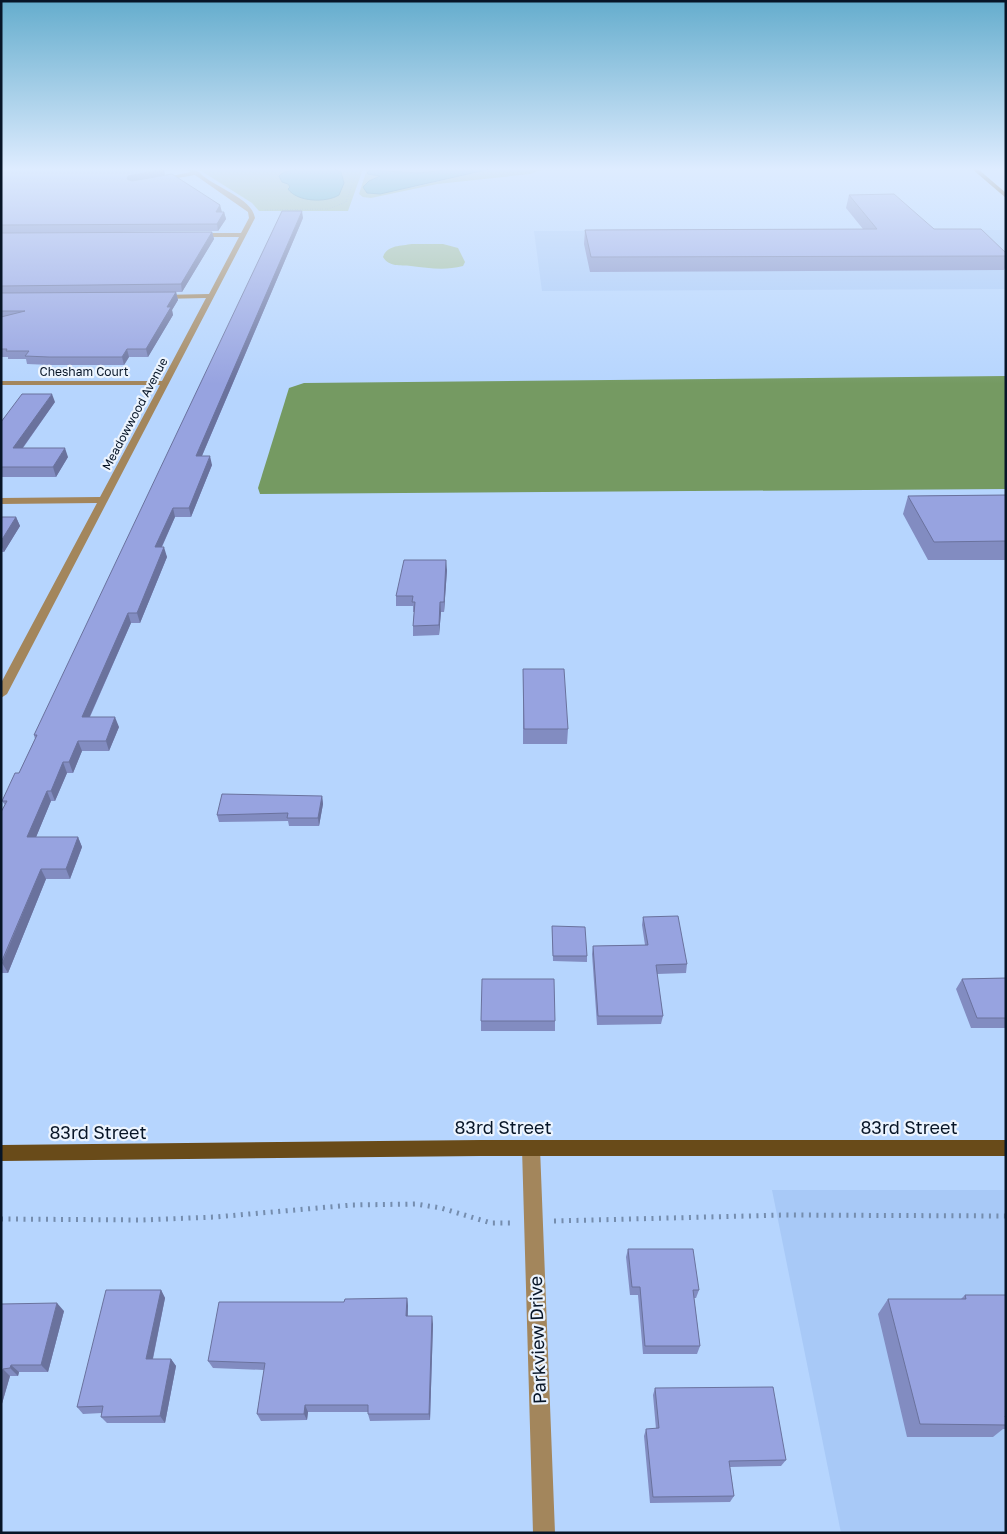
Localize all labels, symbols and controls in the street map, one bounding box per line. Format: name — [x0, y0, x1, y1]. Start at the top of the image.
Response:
street label: Meadowwood Avenue — [99, 355, 171, 473]
street label: Chesham Court — [40, 364, 129, 379]
street label: 83rd Street — [454, 1116, 552, 1138]
street label: 83rd Street — [860, 1116, 958, 1138]
street label: 83rd Street — [49, 1121, 147, 1143]
street label: Parkview Drive — [524, 1276, 550, 1404]

